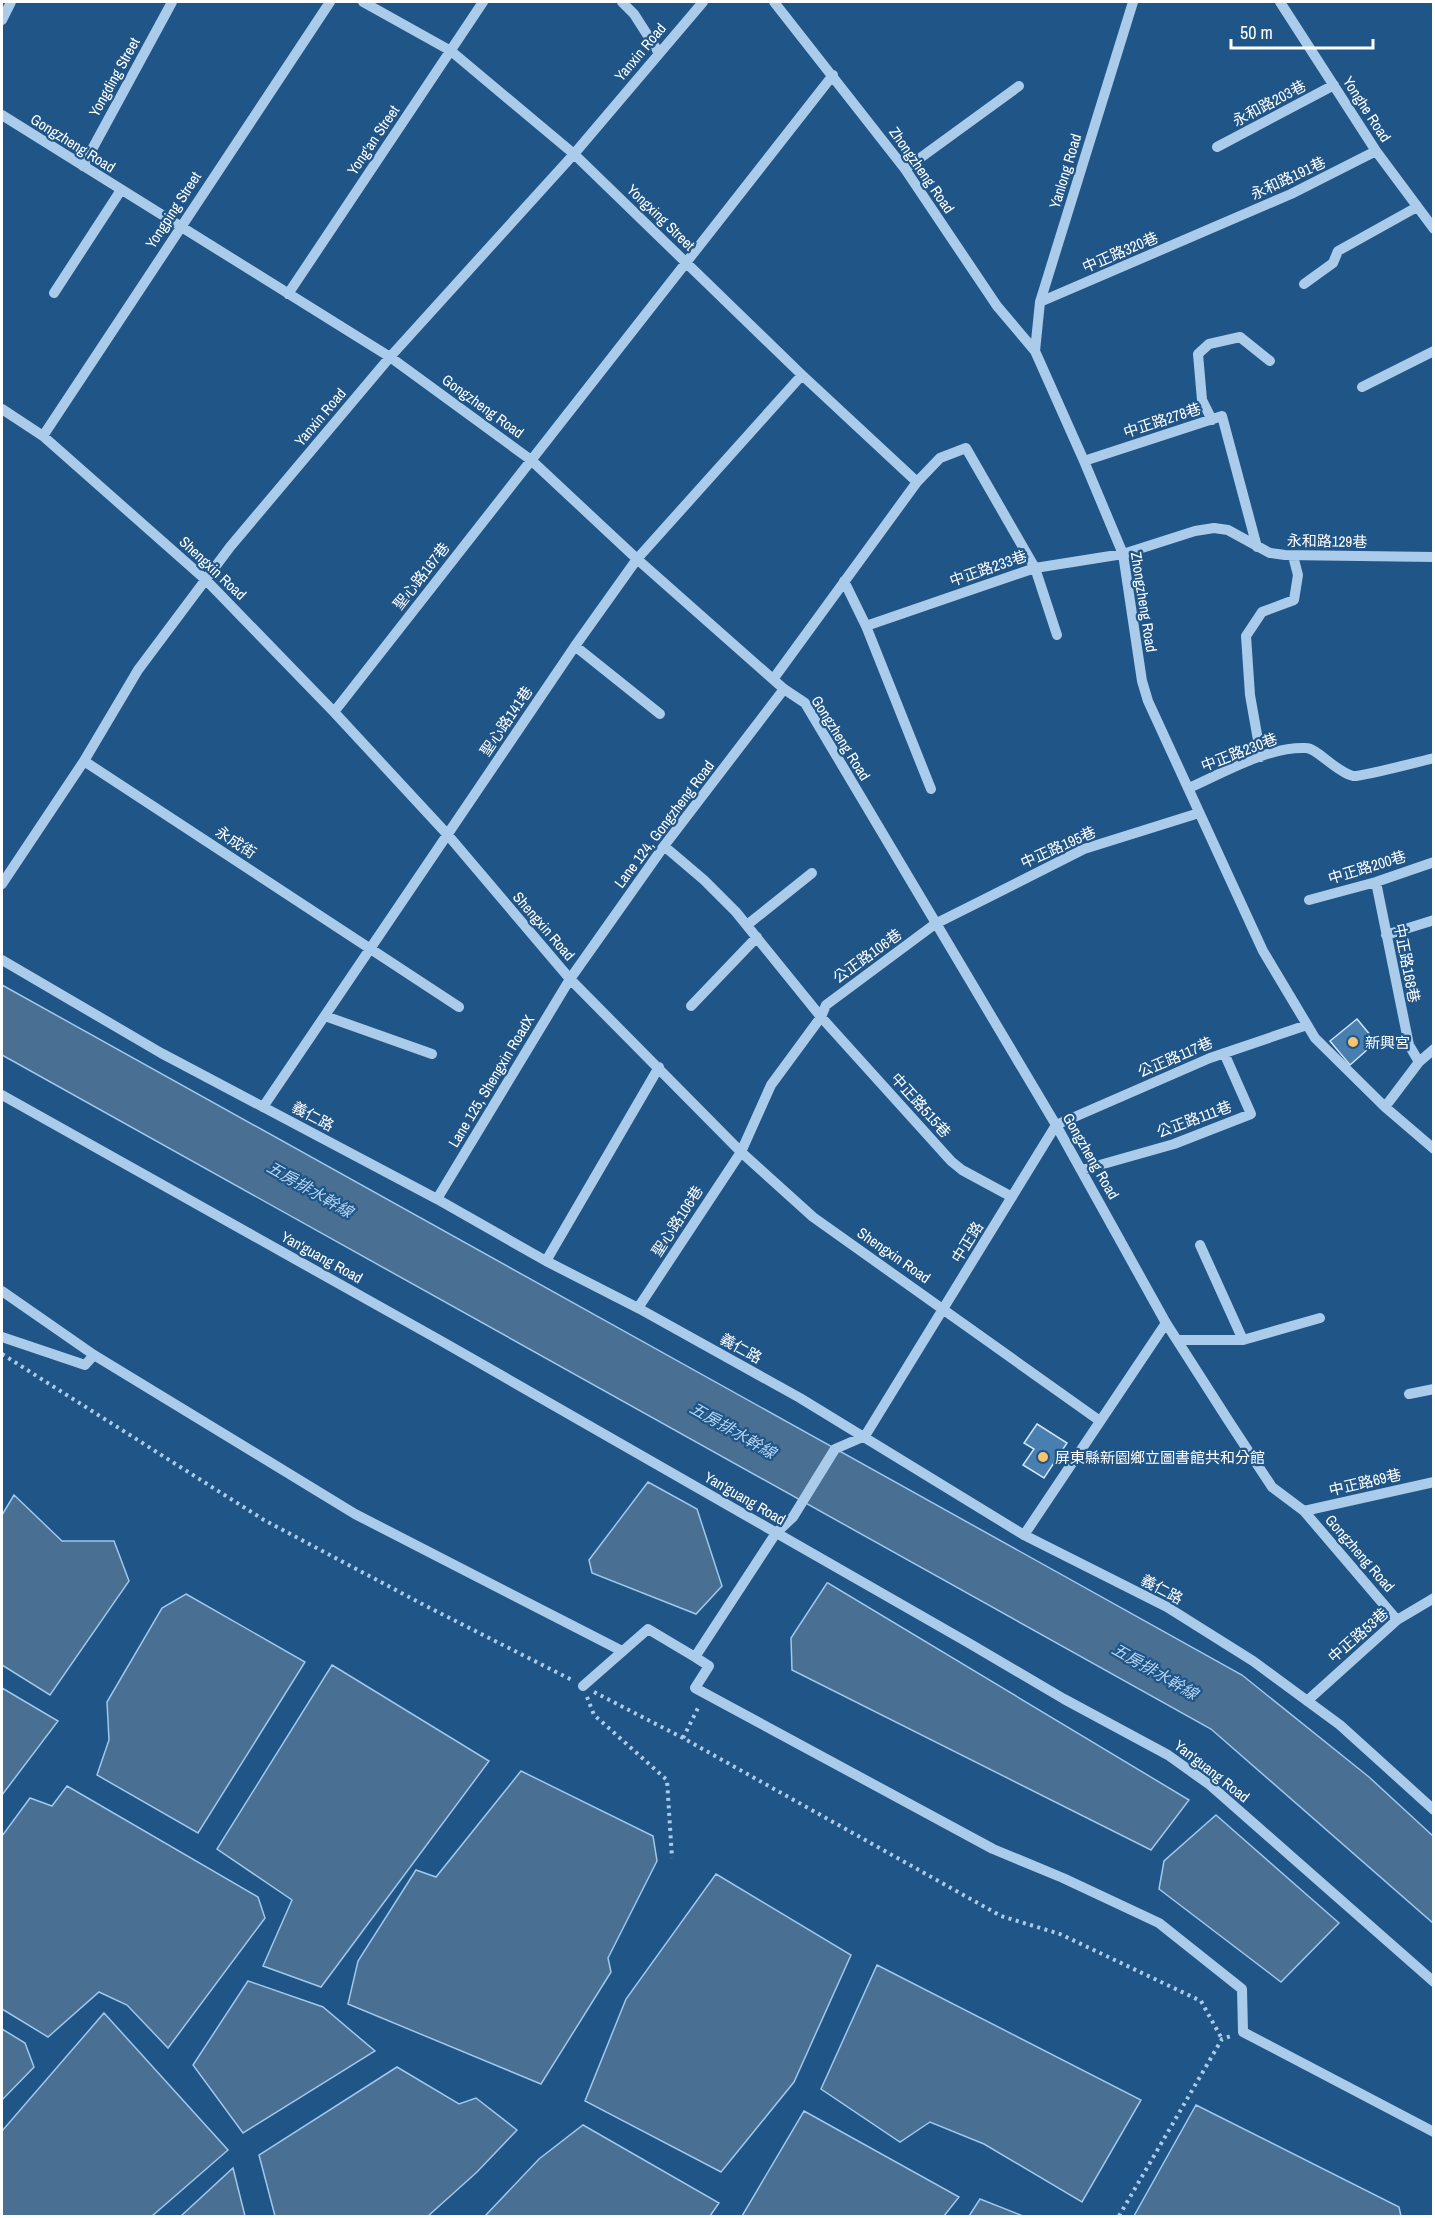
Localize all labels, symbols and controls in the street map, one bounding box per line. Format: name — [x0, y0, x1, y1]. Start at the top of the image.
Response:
scale bar — [1231, 12, 1374, 50]
street label: Yanxin Road — [609, 18, 671, 86]
text: 50 m — [1240, 20, 1273, 45]
street label: Yongding Street — [84, 33, 145, 121]
street label: Yonghe Road — [1338, 72, 1396, 146]
street label: 永和路203巷 — [1229, 75, 1309, 131]
street label: Yong'an Street — [342, 100, 404, 179]
street label: Gongzheng Road — [27, 109, 119, 177]
street label: Zhongzheng Road — [884, 123, 960, 217]
street label: Yanlong Road — [1044, 131, 1086, 211]
street label: 永和路191巷 — [1247, 151, 1329, 205]
street label: Yongping Street — [140, 167, 206, 253]
street label: Yongxing Street — [622, 179, 700, 255]
street label: 中正路320巷 — [1079, 227, 1161, 277]
street label: Gongzheng Road — [438, 369, 528, 443]
street label: Yanxin Road — [289, 383, 351, 451]
street label: 中正路278巷 — [1120, 398, 1204, 442]
street label: 永和路129巷 — [1287, 530, 1367, 552]
street label: Shengxin Road — [175, 531, 251, 605]
street label: 聖心路167巷 — [388, 538, 454, 614]
street label: 中正路233巷 — [947, 545, 1029, 591]
street label: Zhongzheng Road — [1126, 550, 1162, 654]
street label: 聖心路141巷 — [475, 682, 537, 760]
street label: Gongzheng Road — [807, 692, 875, 784]
street label: 中正路230巷 — [1198, 728, 1280, 776]
street label: Lane 124, Gongzheng Road — [609, 756, 719, 892]
street label: 永成街 — [211, 821, 261, 863]
street label: 中正路195巷 — [1017, 821, 1099, 873]
street label: 中正路200巷 — [1325, 845, 1409, 889]
street label: Shengxin Road — [508, 887, 580, 965]
street label: 中正路168巷 — [1389, 921, 1425, 1005]
street label: 公正路106巷 — [828, 924, 906, 988]
street label: Lane 125, Shengxin RoadX — [443, 1010, 539, 1151]
street label: 公正路117巷 — [1134, 1032, 1216, 1082]
place label: 新興宮 — [1365, 1032, 1410, 1053]
marker: 新興宮 — [1346, 1035, 1360, 1049]
street label: 中正路515巷 — [886, 1068, 956, 1142]
street label: 義仁路 — [288, 1096, 338, 1136]
street label: 公正路111巷 — [1153, 1096, 1235, 1142]
street label: Gongzheng Road — [1058, 1109, 1124, 1203]
water label: 五房排水幹線 — [263, 1155, 359, 1224]
street label: 聖心路106巷 — [646, 1182, 708, 1260]
street label: 中正路 — [946, 1217, 988, 1267]
street label: Shengxin Road — [853, 1222, 935, 1288]
street label: Yan'guang Road — [277, 1226, 367, 1288]
street label: 義仁路 — [716, 1328, 766, 1368]
water label: 五房排水幹線 — [686, 1396, 782, 1465]
place label: 屏東縣新園鄉立圖書館共和分館 — [1055, 1447, 1265, 1468]
marker: 屏東縣新園鄉立圖書館共和分館 — [1036, 1450, 1050, 1464]
street label: 中正路69巷 — [1327, 1463, 1403, 1501]
street label: Yan'guang Road — [701, 1466, 789, 1530]
street label: Gongzheng Road — [1320, 1510, 1400, 1596]
street label: 義仁路 — [1137, 1569, 1187, 1609]
street label: 中正路53巷 — [1323, 1603, 1393, 1667]
water label: 五房排水幹線 — [1108, 1637, 1204, 1706]
street label: Yan'guang Road — [1170, 1735, 1254, 1807]

